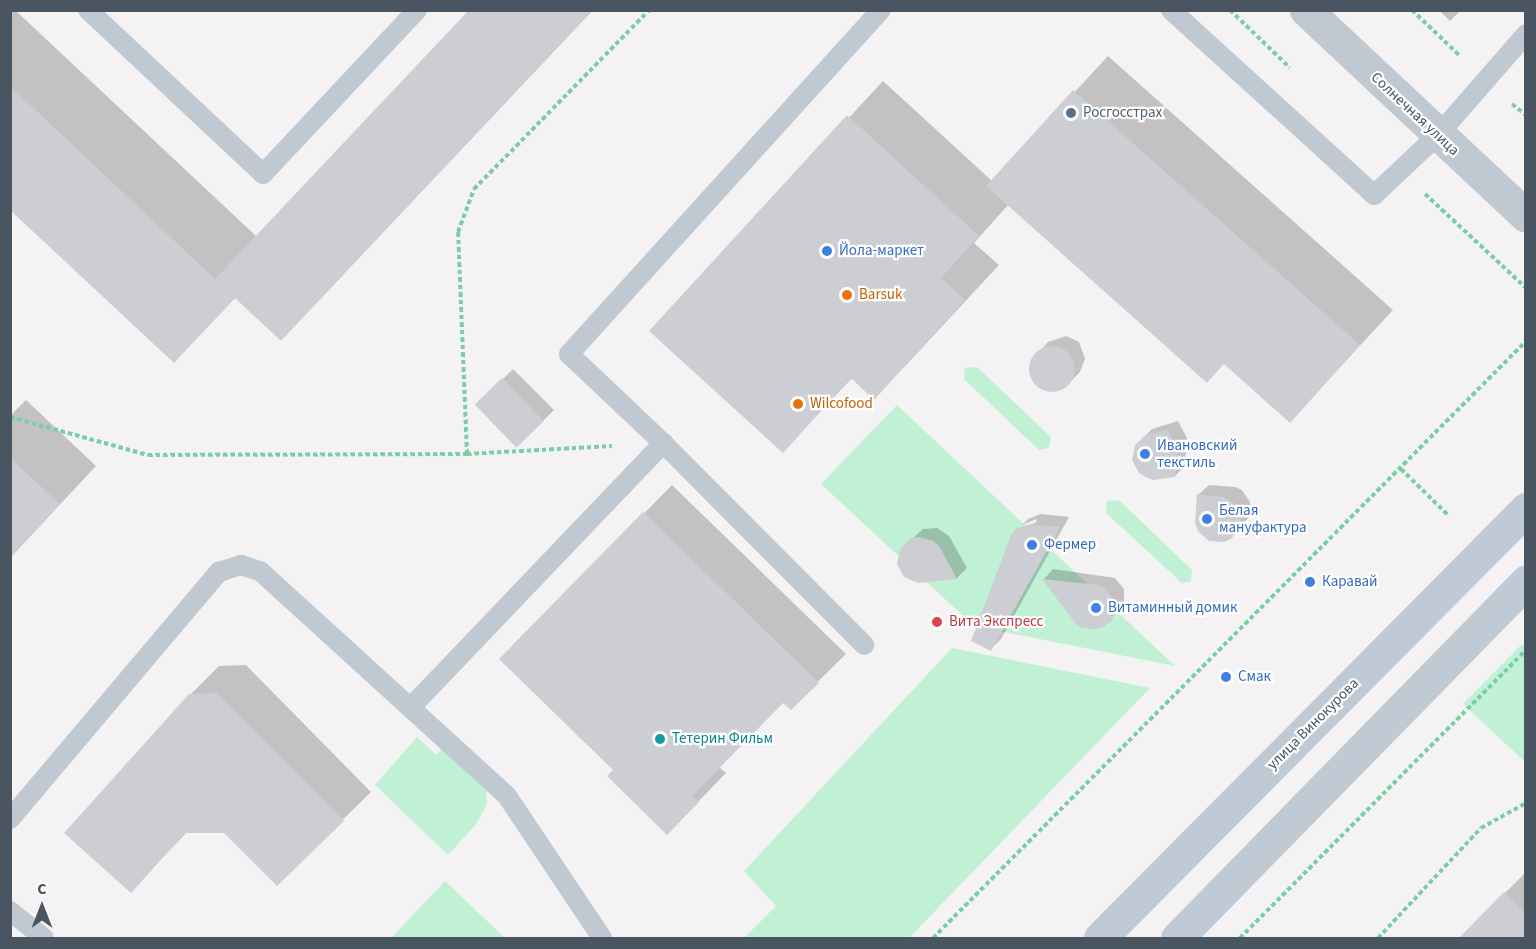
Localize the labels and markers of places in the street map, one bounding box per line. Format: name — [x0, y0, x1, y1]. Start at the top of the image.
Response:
place label: Росгосстрах — [1083, 104, 1162, 122]
marker: Росгосстрах — [1064, 106, 1078, 120]
place label: Йола-маркет — [839, 242, 924, 260]
marker: Йола-маркет — [820, 244, 834, 258]
place label: Barsuk — [859, 286, 902, 304]
marker: Barsuk — [840, 288, 854, 302]
place label: Wilcofood — [810, 395, 873, 413]
marker: Wilcofood — [791, 397, 805, 411]
place label: Ивановский текстиль — [1157, 436, 1237, 471]
marker: Ивановский текстиль — [1138, 447, 1152, 461]
place label: Белая мануфактура — [1219, 501, 1307, 536]
marker: Белая мануфактура — [1200, 512, 1214, 526]
place label: Фермер — [1044, 536, 1096, 554]
marker: Фермер — [1025, 538, 1039, 552]
place label: Каравай — [1322, 573, 1378, 591]
marker: Каравай — [1303, 575, 1317, 589]
place label: Витаминный домик — [1108, 599, 1237, 617]
marker: Витаминный домик — [1089, 601, 1103, 615]
place label: Вита Экспресс — [949, 613, 1043, 631]
marker: Вита Экспресс — [930, 615, 944, 629]
place label: Смак — [1238, 668, 1271, 686]
marker: Смак — [1219, 670, 1233, 684]
place label: Тетерин Фильм — [672, 730, 773, 748]
marker: Тетерин Фильм — [653, 732, 667, 746]

